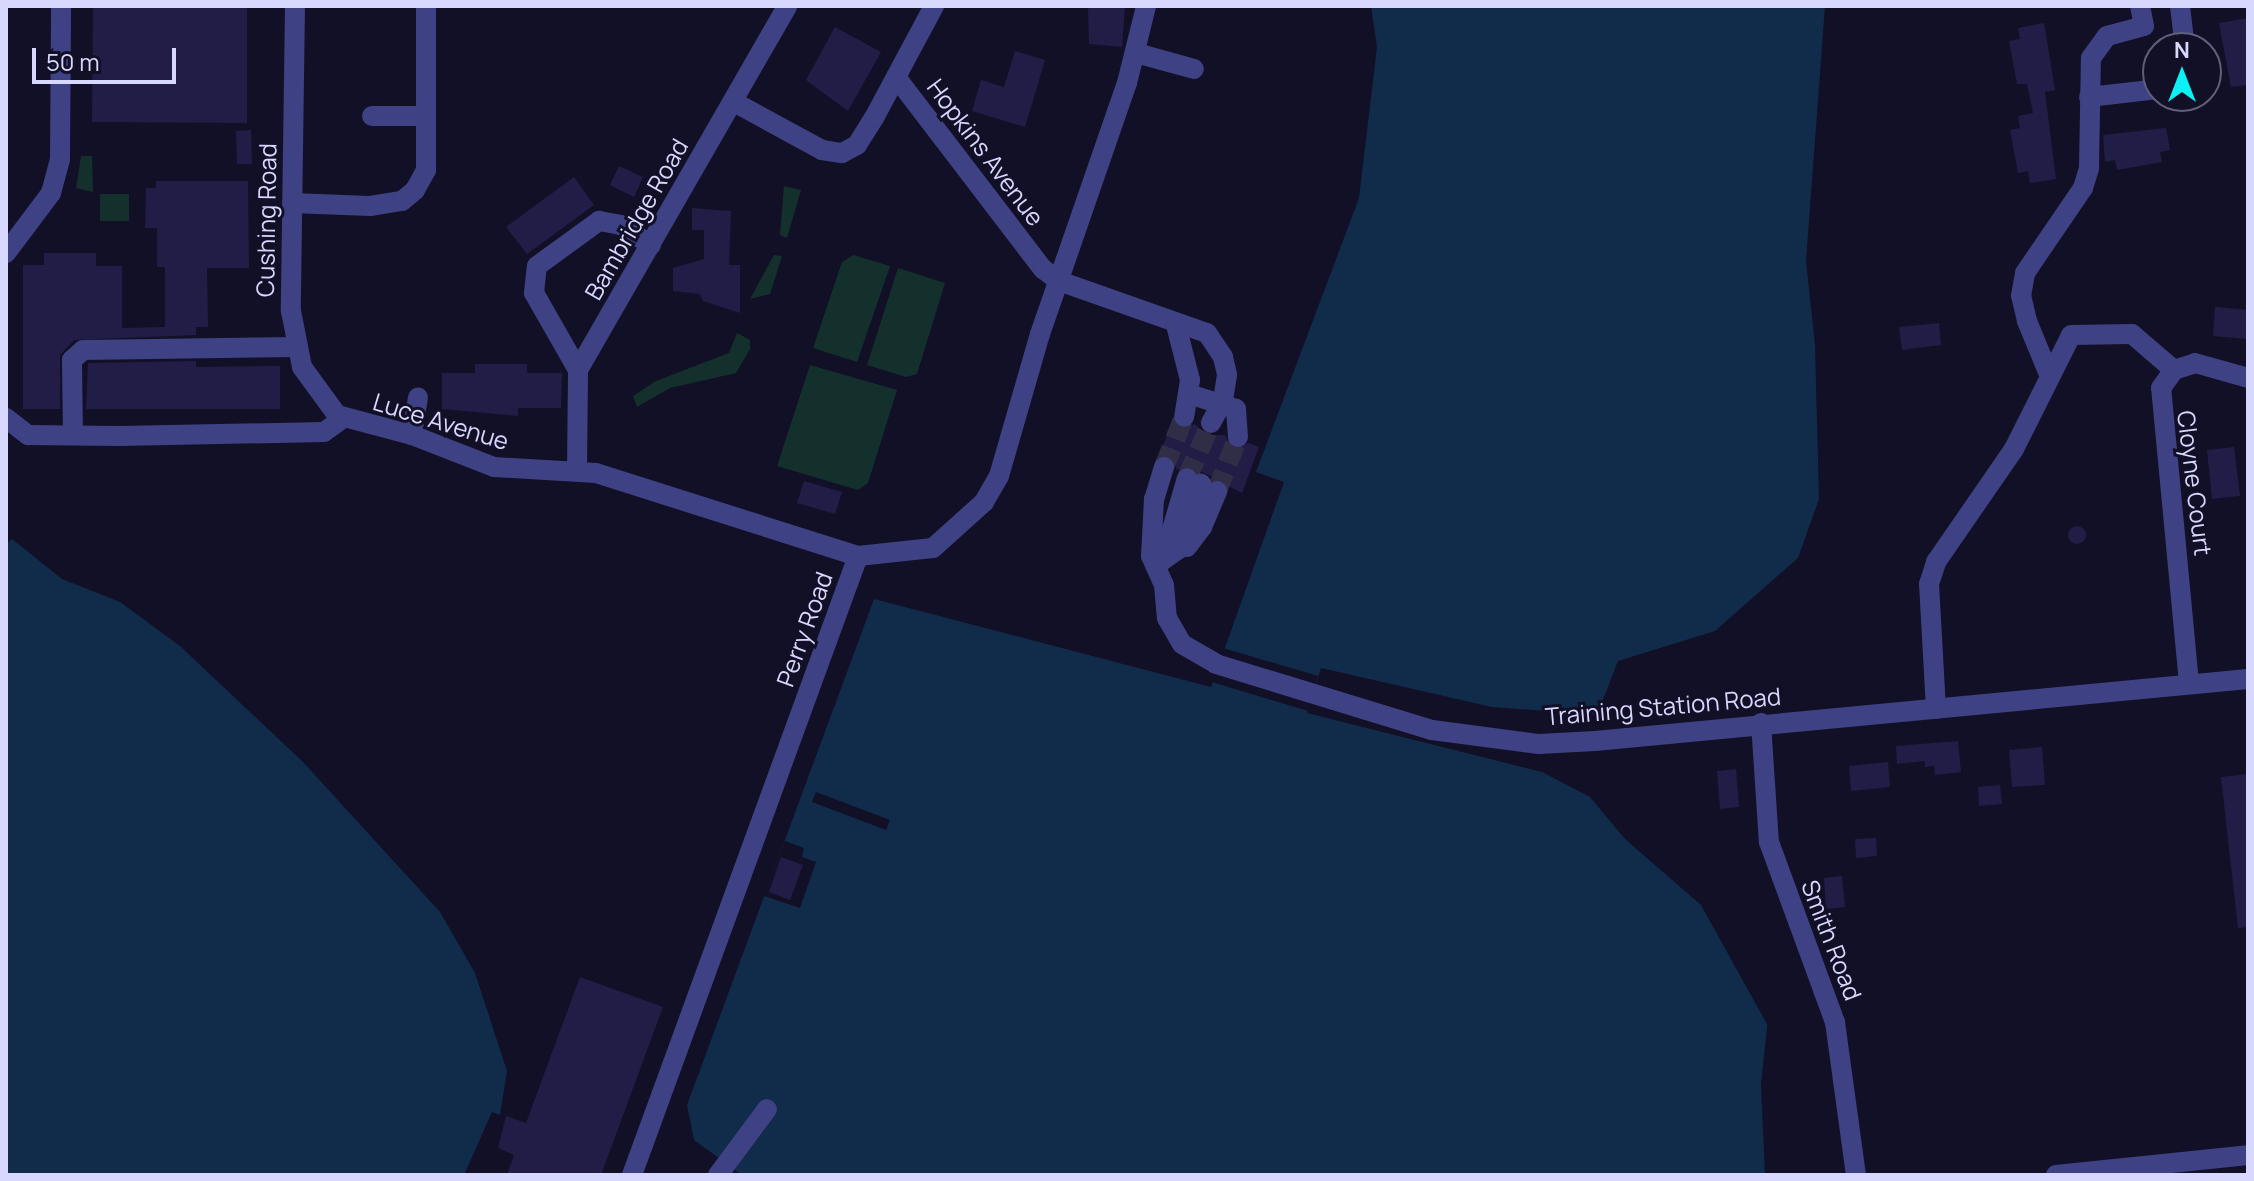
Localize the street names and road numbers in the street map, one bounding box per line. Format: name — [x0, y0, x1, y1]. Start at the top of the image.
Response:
street label: Hopkins Avenue — [921, 73, 1051, 231]
street label: Bambridge Road — [578, 133, 694, 305]
street label: Cushing Road — [250, 143, 282, 297]
street label: Luce Avenue — [370, 387, 512, 455]
street label: Cloyne Court — [2172, 409, 2218, 557]
street label: Perry Road — [770, 568, 838, 690]
street label: Training Station Road — [1544, 681, 1782, 731]
street label: Smith Road — [1796, 876, 1868, 1004]

